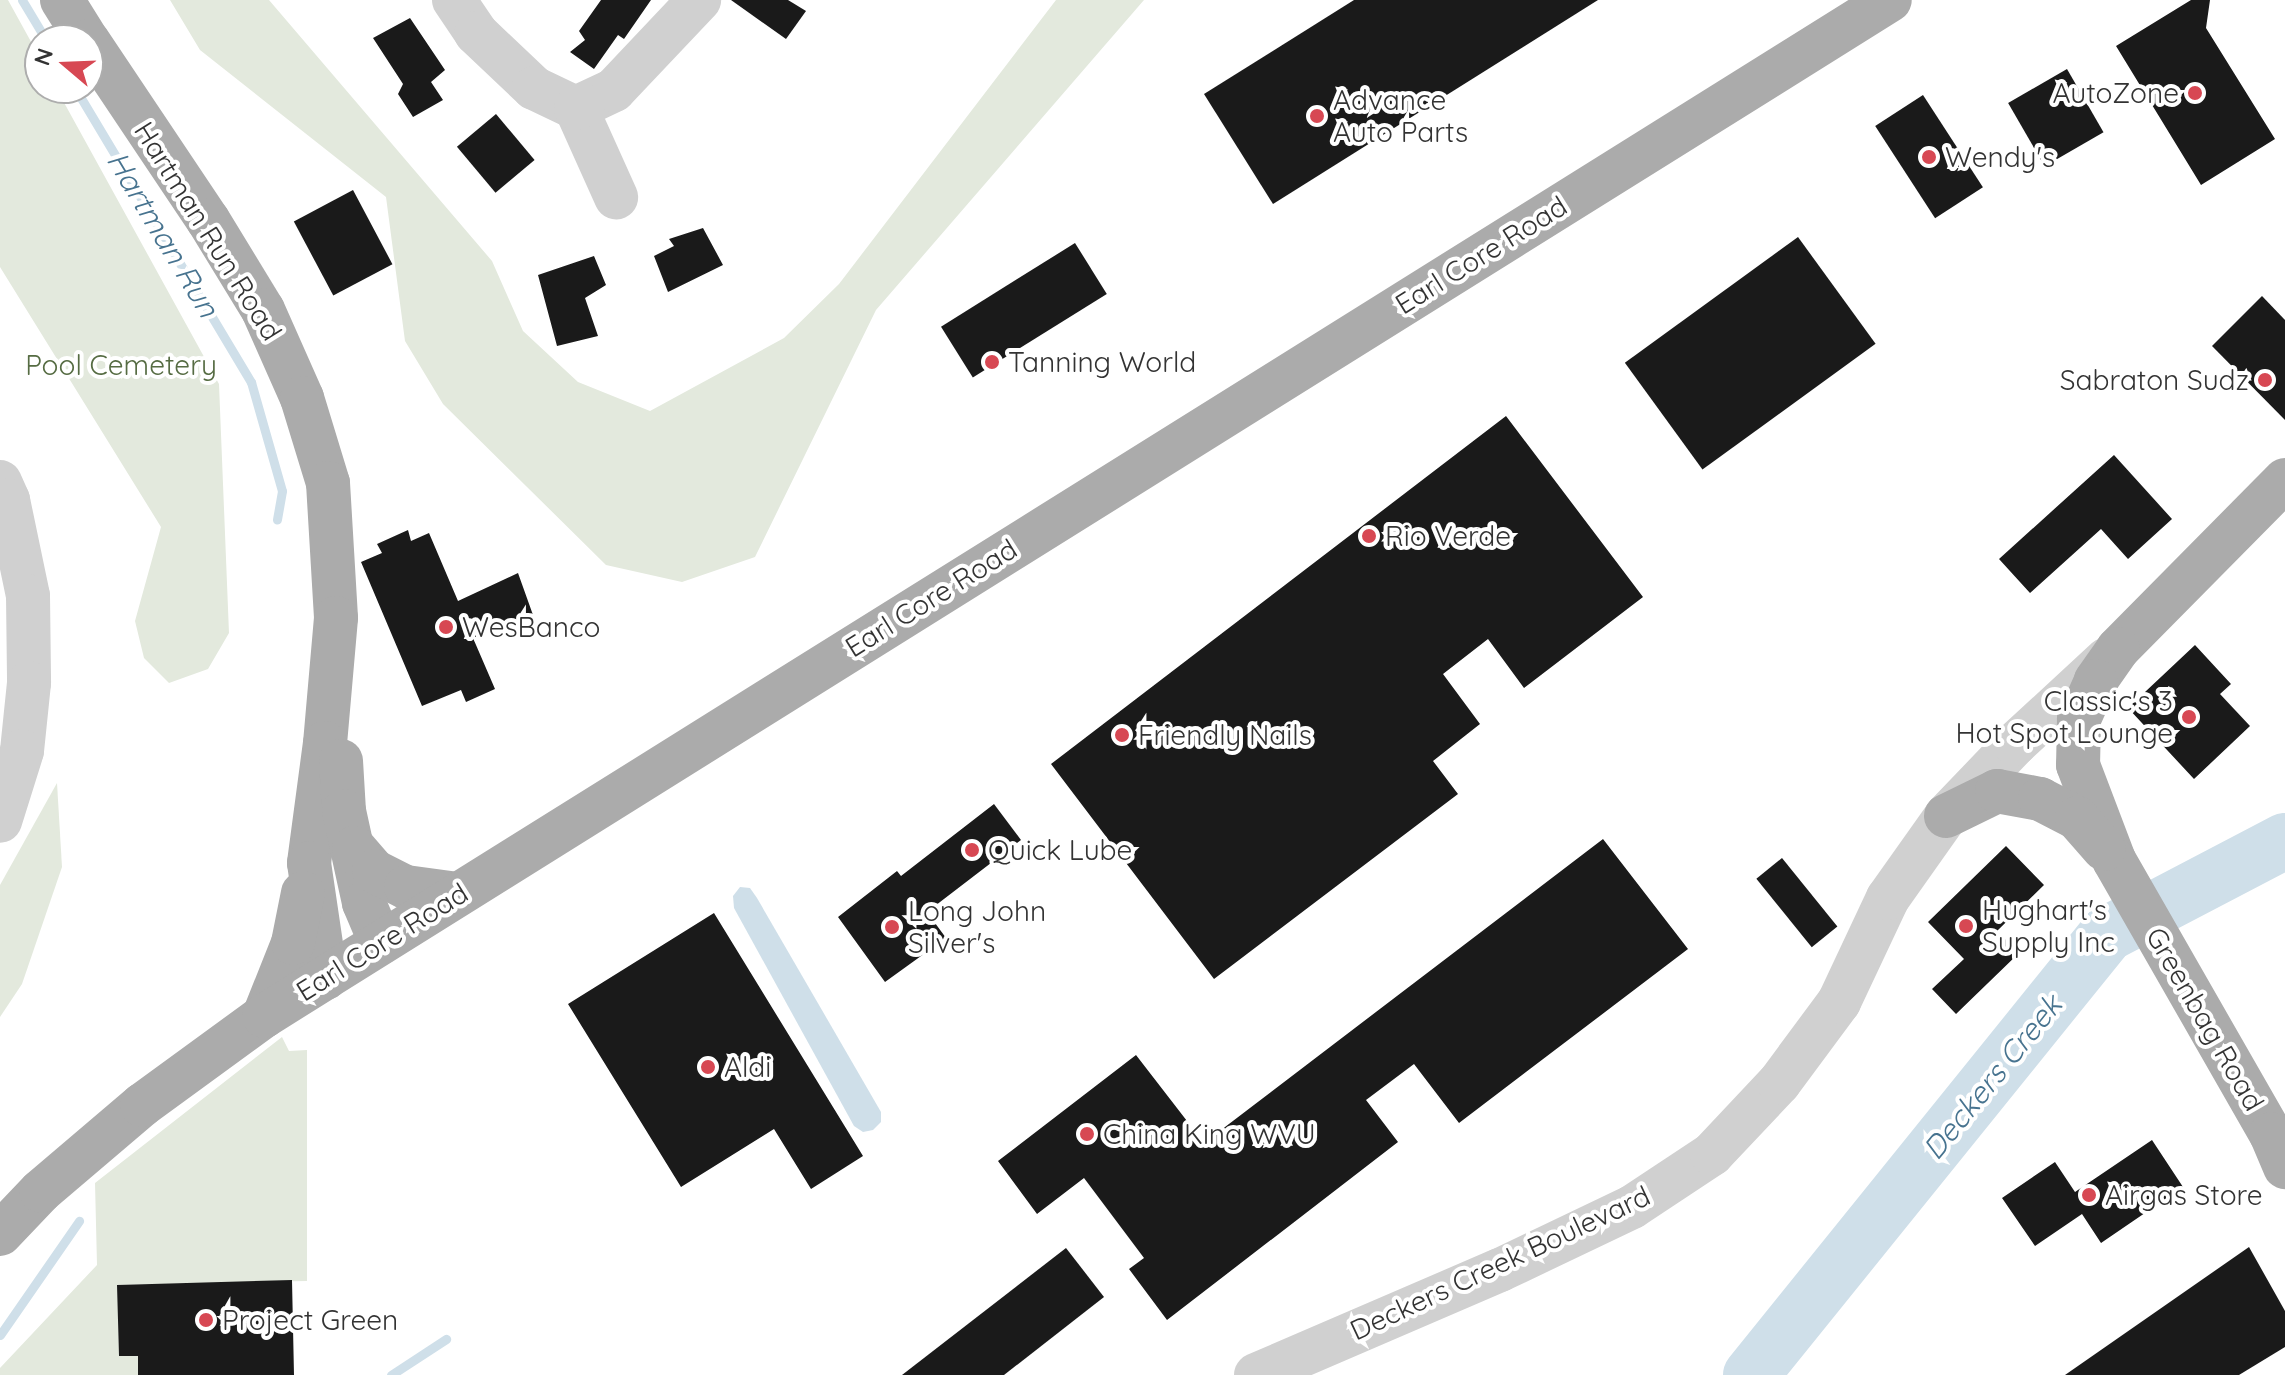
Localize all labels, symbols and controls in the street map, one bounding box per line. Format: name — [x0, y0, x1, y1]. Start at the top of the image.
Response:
north arrow — [24, 24, 104, 104]
text: N — [27, 45, 59, 69]
place label: AutoZone — [2052, 76, 2179, 110]
place label: Advance Auto Parts — [1333, 83, 1468, 149]
marker: AutoZone — [2186, 84, 2204, 102]
marker: Advance Auto Parts — [1308, 107, 1326, 125]
street label: Hartman Run Road — [127, 115, 289, 347]
place label: Wendy's — [1945, 140, 2055, 174]
water label: Hartman Run — [99, 145, 227, 323]
marker: Wendy's — [1920, 148, 1938, 166]
street label: Earl Core Road — [1389, 189, 1573, 321]
place label: Tanning World — [1008, 345, 1196, 379]
park label: Pool Cemetery — [25, 348, 217, 382]
marker: Tanning World — [983, 353, 1001, 371]
place label: Sabraton Sudz — [2060, 363, 2249, 397]
marker: Sabraton Sudz — [2256, 371, 2274, 389]
place label: Rio Verde — [1385, 519, 1511, 553]
marker: Rio Verde — [1360, 527, 1378, 545]
street label: Earl Core Road — [839, 532, 1023, 664]
place label: WesBanco — [462, 610, 600, 644]
marker: WesBanco — [437, 618, 455, 636]
place label: Classic's 3 Hot Spot Lounge — [1955, 684, 2173, 750]
marker: Classic's 3 Hot Spot Lounge — [2180, 708, 2198, 726]
place label: Friendly Nails — [1138, 718, 1312, 752]
marker: Friendly Nails — [1113, 726, 1131, 744]
place label: Quick Lube — [988, 833, 1132, 867]
marker: Quick Lube — [963, 841, 981, 859]
street label: Earl Core Road — [290, 876, 474, 1008]
place label: Hughart's Supply Inc — [1982, 893, 2115, 959]
place label: Long John Silver's — [908, 894, 1046, 960]
marker: Hughart's Supply Inc — [1957, 917, 1975, 935]
marker: Long John Silver's — [883, 918, 901, 936]
street label: Greenbag Road — [2139, 921, 2271, 1117]
water label: Deckers Creek — [1915, 988, 2069, 1166]
place label: Aldi — [724, 1050, 771, 1084]
marker: Aldi — [699, 1058, 717, 1076]
place label: China King WVU — [1103, 1117, 1316, 1151]
marker: China King WVU — [1078, 1125, 1096, 1143]
place label: Airgas Store — [2105, 1178, 2263, 1212]
street label: Deckers Creek Boulevard — [1345, 1179, 1655, 1347]
marker: Airgas Store — [2080, 1186, 2098, 1204]
place label: Project Green — [222, 1303, 398, 1337]
marker: Project Green — [197, 1311, 215, 1329]

